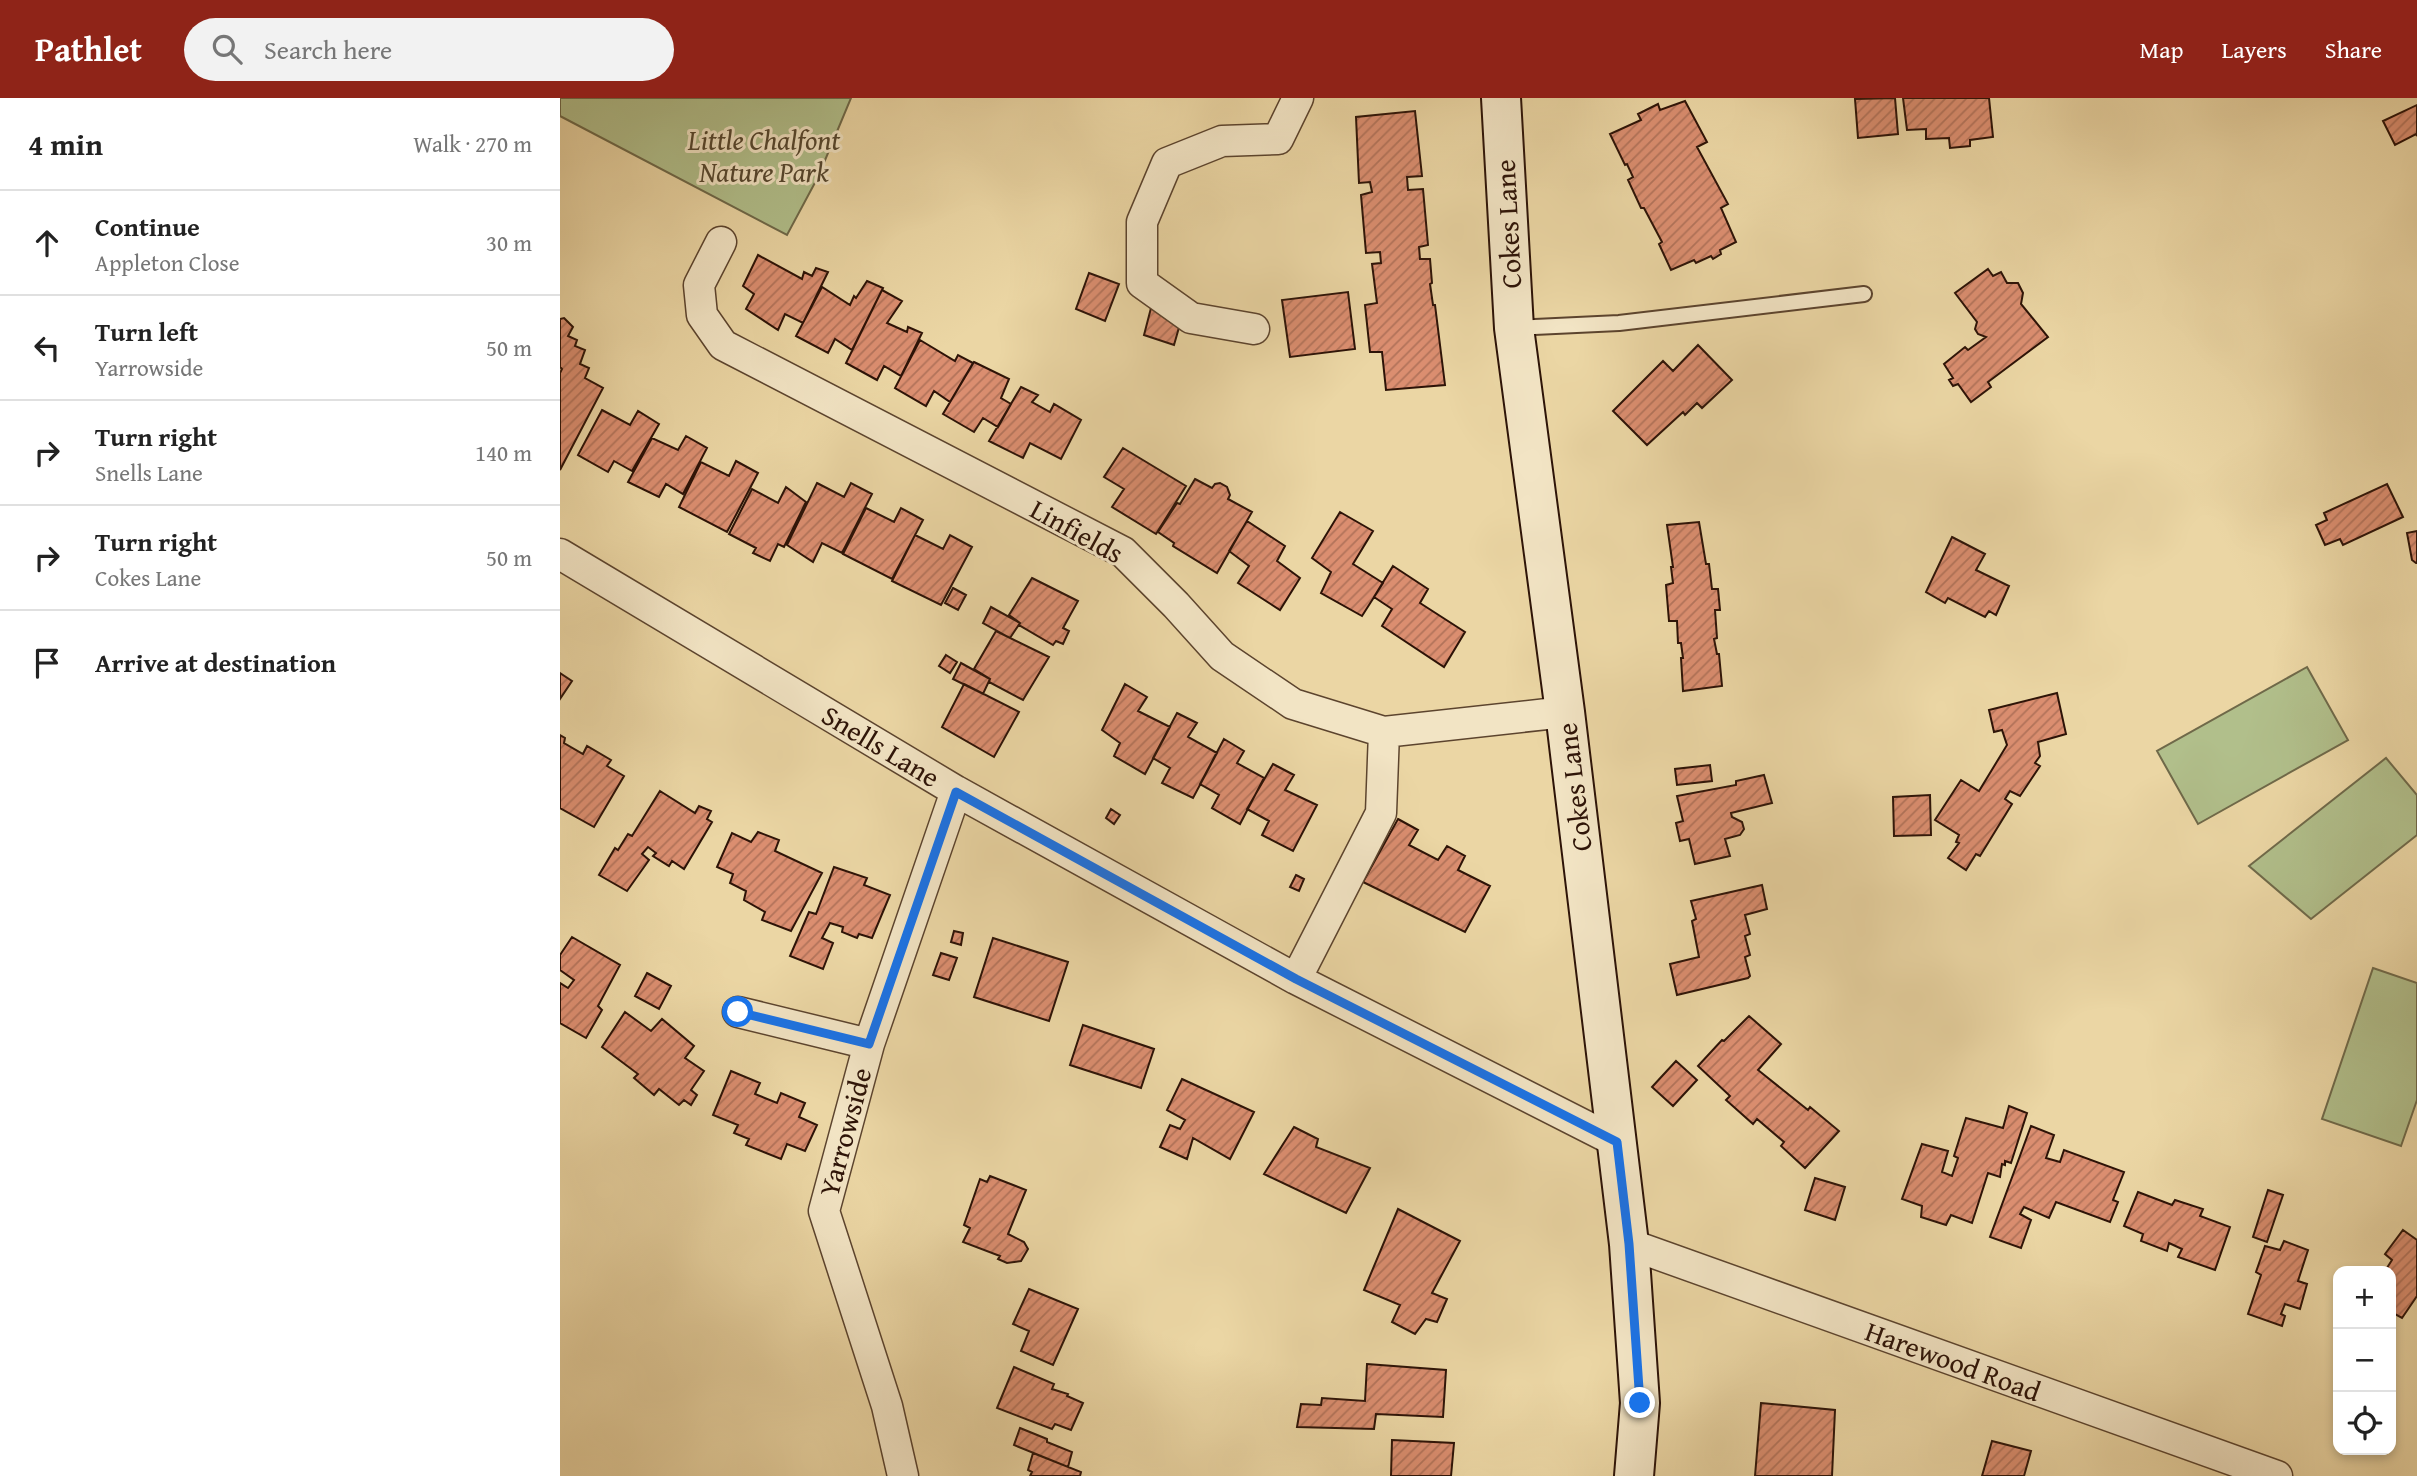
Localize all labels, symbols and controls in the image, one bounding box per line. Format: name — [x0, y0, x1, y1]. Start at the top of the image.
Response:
search box — [184, 18, 674, 81]
text: Pathlet — [35, 25, 142, 73]
icon: search — [208, 30, 246, 68]
text: Search here — [264, 30, 392, 69]
text: Map — [2140, 32, 2183, 67]
text: Layers — [2221, 32, 2287, 67]
text: Share — [2325, 32, 2382, 67]
park label: Little Chalfont Nature Park — [687, 119, 841, 192]
text: 4 min — [28, 122, 103, 166]
text: Walk · 270 m — [413, 127, 532, 160]
street label: Cokes Lane — [1484, 158, 1531, 290]
text: Continue — [95, 207, 200, 246]
icon: ahead — [28, 224, 66, 262]
text: 30 m — [486, 226, 532, 259]
text: Appleton Close — [95, 246, 239, 279]
text: Turn left — [95, 312, 198, 351]
icon: left — [28, 329, 66, 367]
text: 50 m — [486, 331, 532, 364]
text: Yarrowside — [95, 351, 203, 384]
text: Turn right — [95, 417, 217, 456]
icon: right — [28, 434, 66, 472]
text: 140 m — [475, 436, 532, 469]
text: Snells Lane — [95, 456, 203, 489]
street label: Linfields — [1023, 488, 1131, 573]
text: Turn right — [95, 522, 217, 561]
icon: right — [28, 539, 66, 577]
text: 50 m — [486, 541, 532, 574]
text: Cokes Lane — [95, 561, 201, 594]
text: Arrive at destination — [95, 643, 336, 682]
icon: arrive — [28, 644, 66, 682]
street label: Snells Lane — [814, 694, 948, 797]
street label: Cokes Lane — [1545, 720, 1602, 854]
route start — [722, 996, 753, 1027]
street label: Yarrowside — [808, 1063, 881, 1201]
map controls — [2333, 1266, 2396, 1455]
button: + — [2333, 1266, 2396, 1329]
street label: Harewood Road — [1860, 1310, 2047, 1411]
button: − — [2333, 1329, 2396, 1392]
route end — [1624, 1387, 1655, 1418]
button: locate — [2333, 1392, 2396, 1455]

